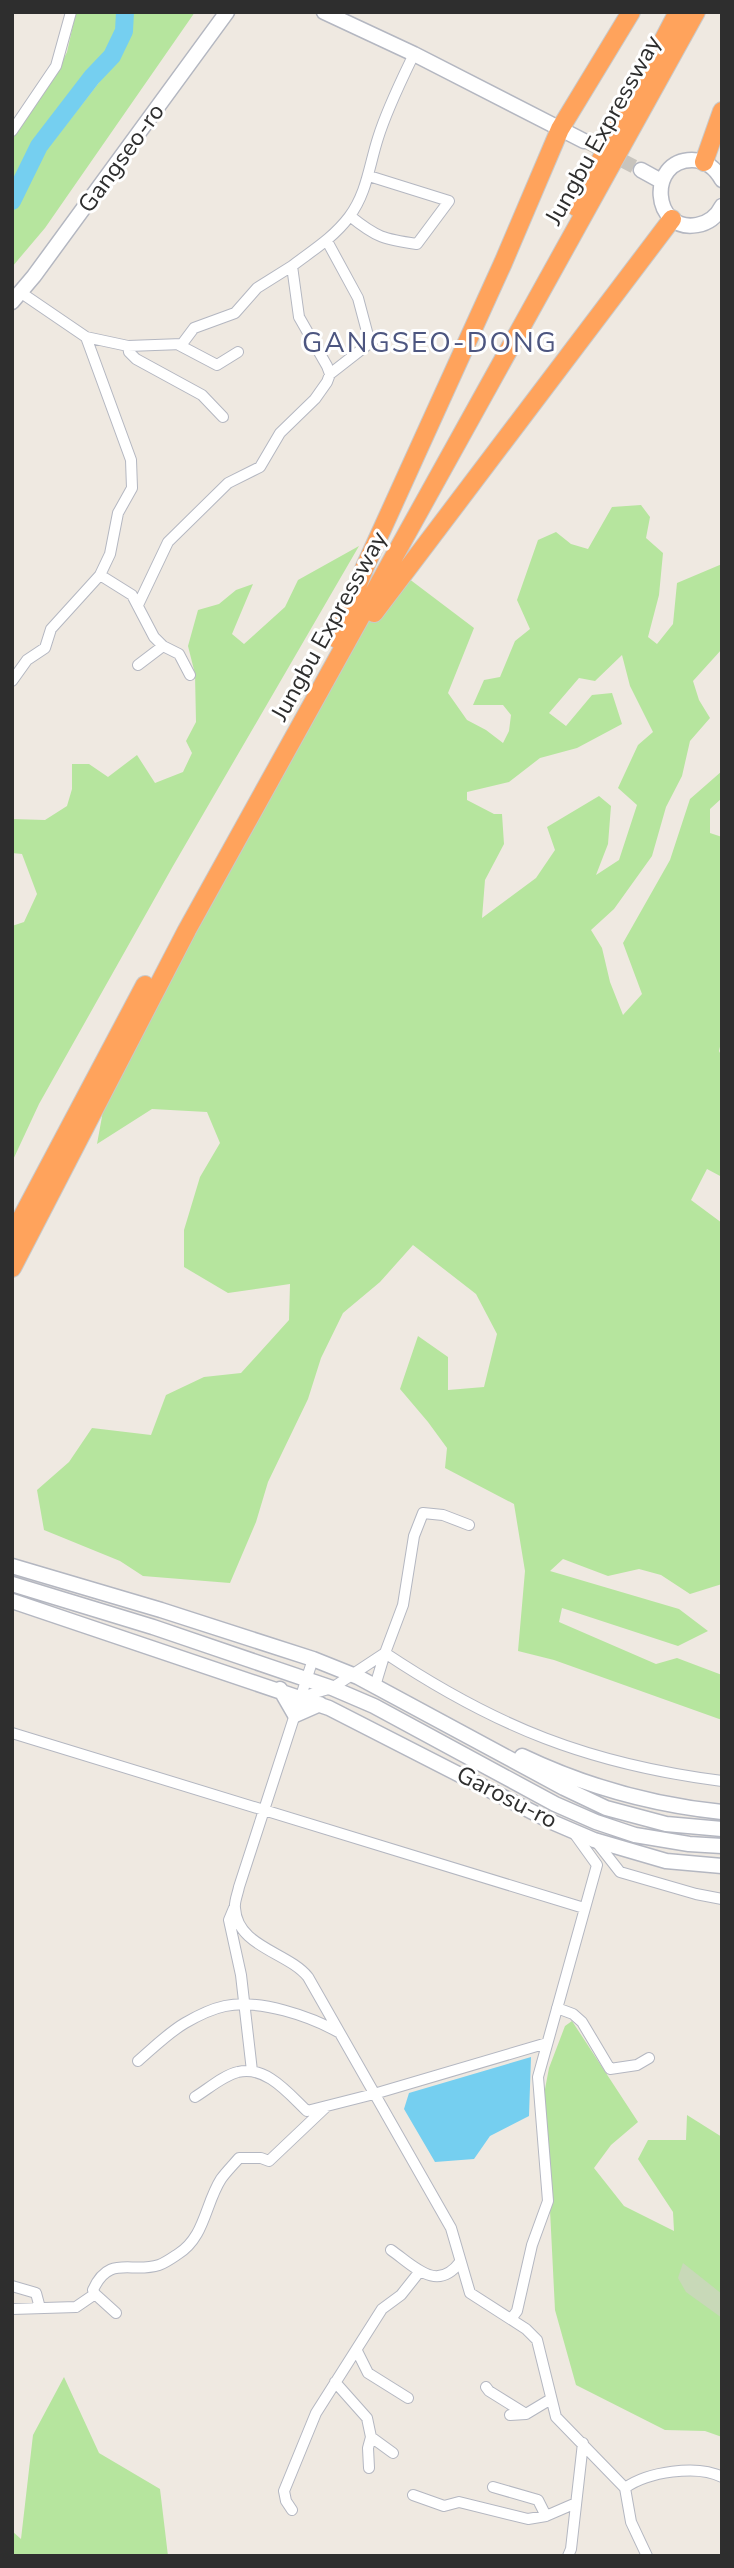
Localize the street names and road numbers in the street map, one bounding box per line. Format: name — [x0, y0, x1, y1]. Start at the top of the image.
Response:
street label: Jungbu Expressway — [537, 29, 669, 231]
street label: Gangseo-ro — [70, 97, 172, 219]
street label: Jungbu Expressway — [263, 525, 395, 727]
street label: Garosu-ro — [451, 1758, 563, 1836]

